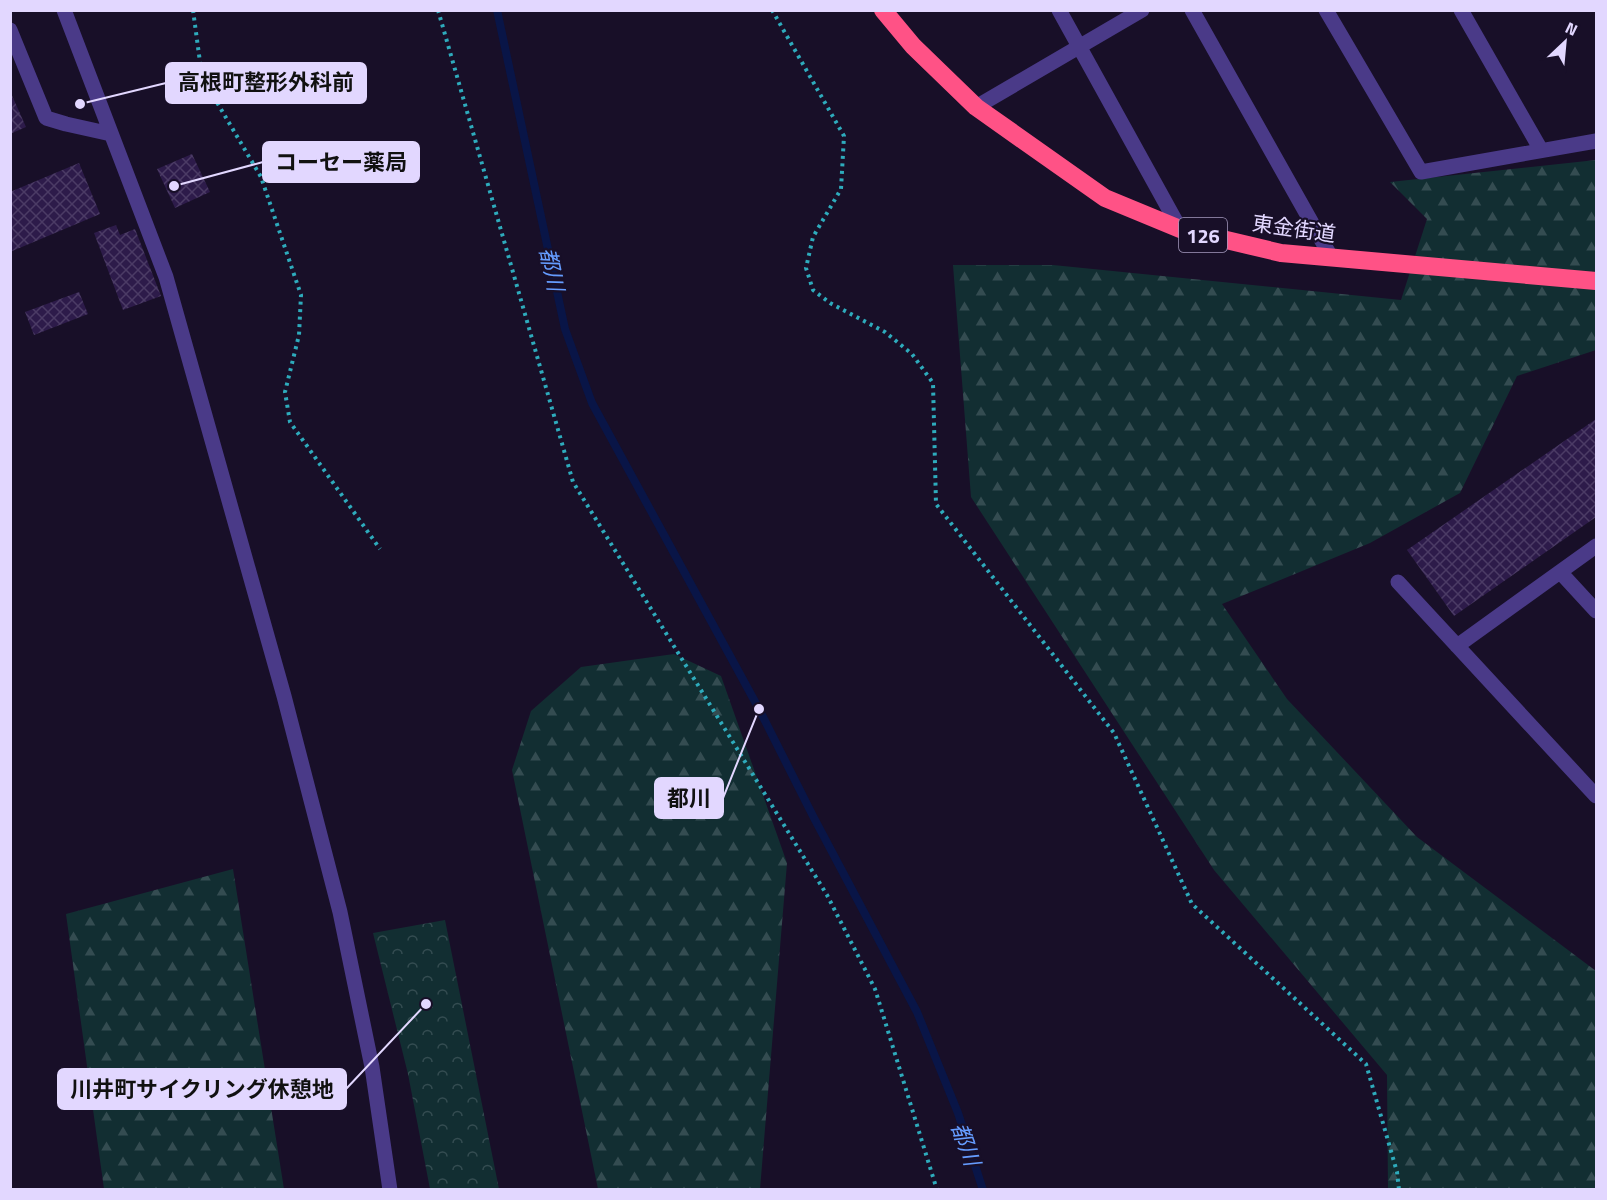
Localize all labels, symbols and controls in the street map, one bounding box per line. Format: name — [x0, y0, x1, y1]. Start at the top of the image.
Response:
north arrow — [1535, 12, 1595, 72]
text: N — [1561, 15, 1582, 42]
callout: 高根町整形外科前 — [166, 63, 366, 103]
text: 高根町整形外科前 — [178, 65, 354, 99]
callout: コーセー薬局 — [263, 142, 419, 182]
text: コーセー薬局 — [275, 145, 407, 179]
street label: 東金街道 — [1250, 206, 1338, 250]
road number: 126 — [1179, 218, 1227, 252]
water label: 都川 — [531, 244, 574, 296]
callout: 都川 — [655, 778, 723, 818]
text: 都川 — [667, 781, 711, 815]
callout: 川井町サイクリング休憩地 — [58, 1069, 346, 1109]
text: 川井町サイクリング休憩地 — [70, 1072, 334, 1106]
water label: 都川 — [942, 1118, 990, 1172]

